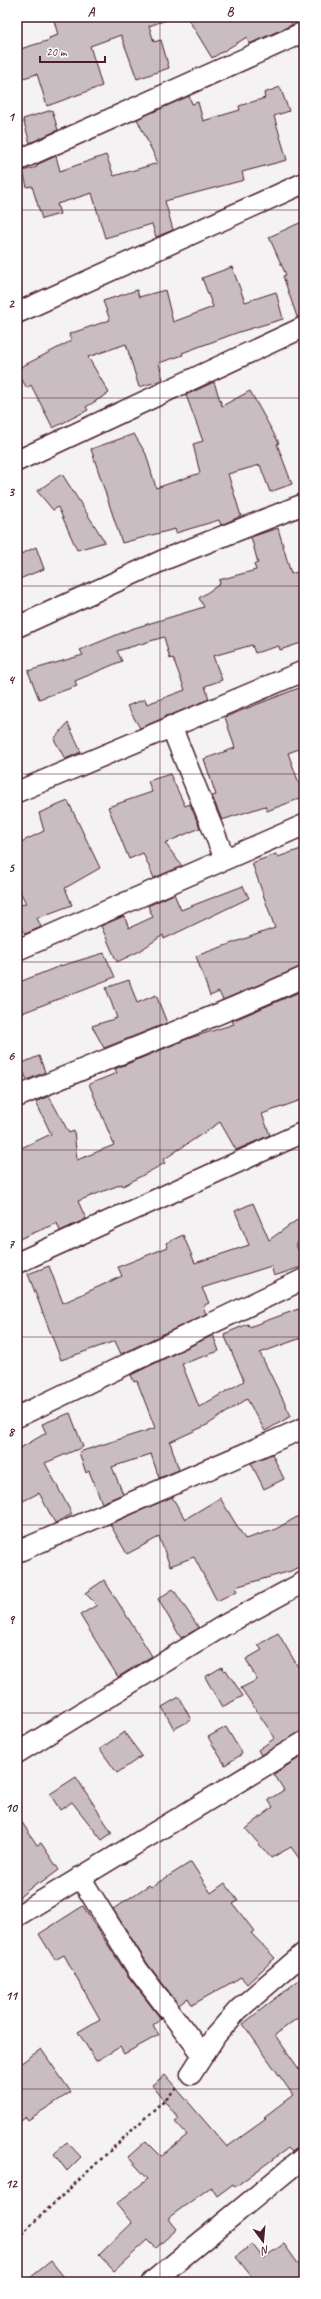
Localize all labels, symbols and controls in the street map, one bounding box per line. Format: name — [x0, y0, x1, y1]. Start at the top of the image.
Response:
text: A — [88, 4, 96, 20]
text: B — [227, 4, 235, 20]
scale bar — [40, 38, 105, 64]
text: 20 m — [46, 44, 68, 60]
text: 1 — [8, 109, 16, 125]
text: 2 — [8, 296, 15, 312]
text: 3 — [8, 484, 15, 500]
text: 4 — [8, 672, 16, 688]
text: 5 — [8, 860, 15, 876]
text: 6 — [8, 1048, 15, 1064]
text: 7 — [8, 1236, 15, 1252]
text: 8 — [8, 1424, 16, 1440]
text: 9 — [8, 1612, 15, 1628]
text: 10 — [5, 1800, 18, 1816]
text: 11 — [5, 1988, 19, 2004]
text: 12 — [5, 2176, 18, 2192]
north arrow — [243, 2221, 283, 2261]
text: N — [258, 2243, 271, 2259]

